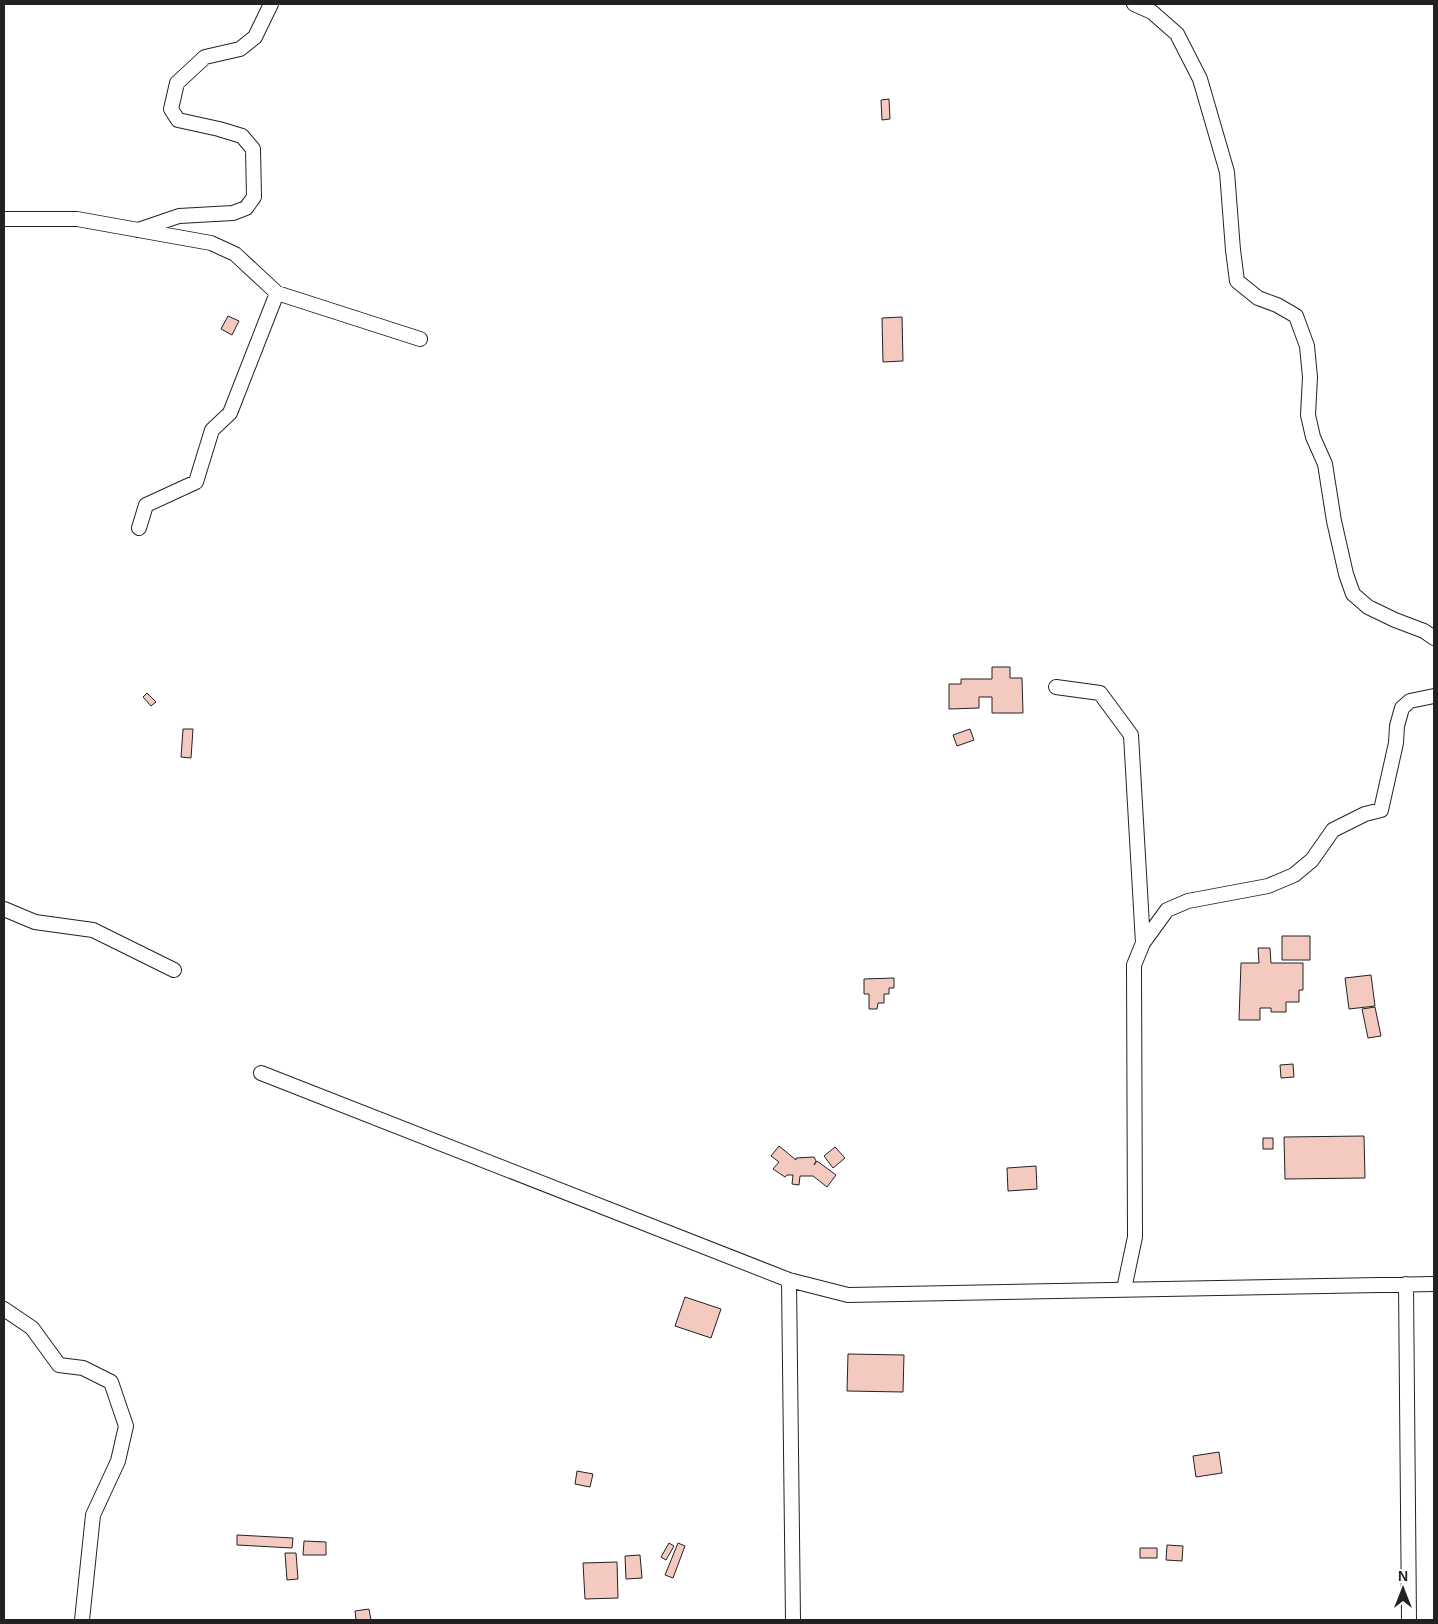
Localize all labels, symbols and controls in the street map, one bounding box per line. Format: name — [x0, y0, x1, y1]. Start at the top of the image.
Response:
north arrow — [1378, 1564, 1428, 1614]
text: N — [1398, 1568, 1408, 1584]

